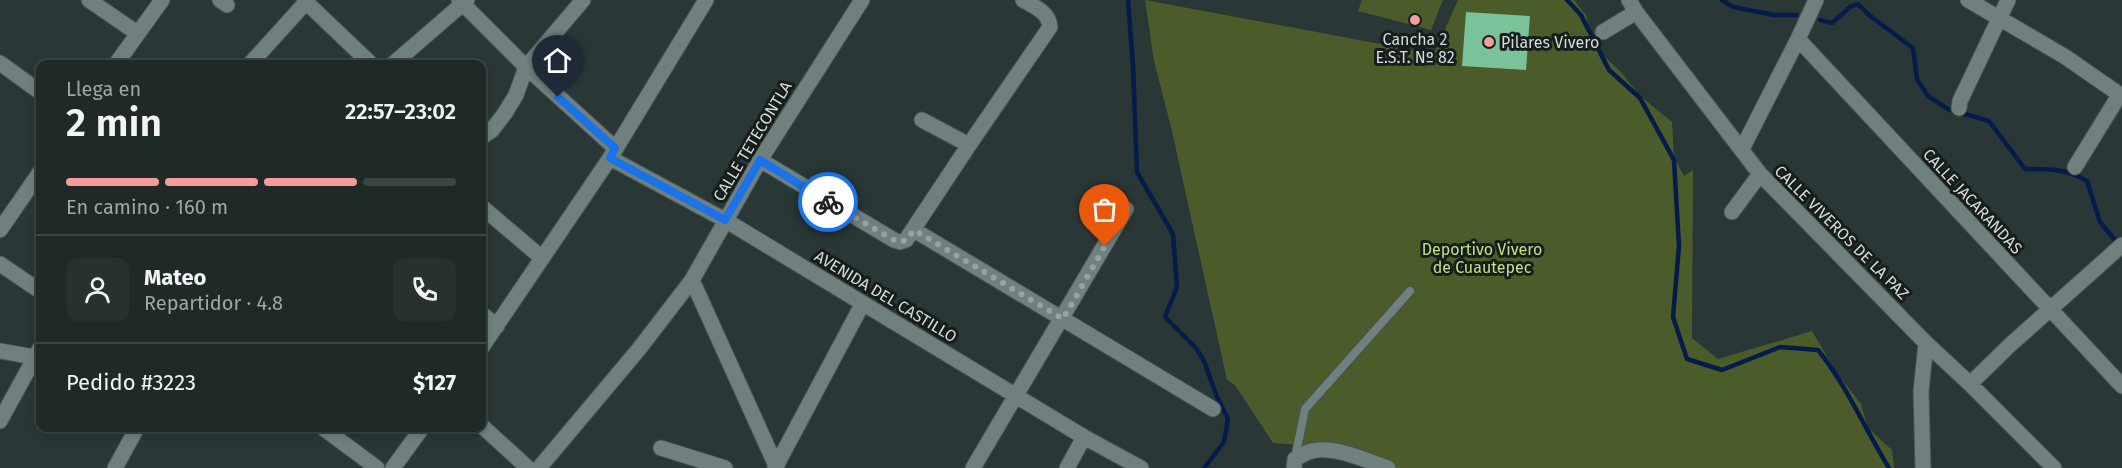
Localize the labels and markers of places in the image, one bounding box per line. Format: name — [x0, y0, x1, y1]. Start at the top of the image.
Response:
marker: Cancha 2 E.S.T. Nº 82 — [1408, 13, 1422, 27]
place label: Cancha 2 E.S.T. Nº 82 — [1375, 30, 1455, 67]
place label: Pilares Vivero — [1501, 33, 1599, 52]
pin — [532, 35, 583, 97]
marker: Pilares Vivero — [1482, 35, 1496, 49]
pin — [1079, 184, 1130, 246]

